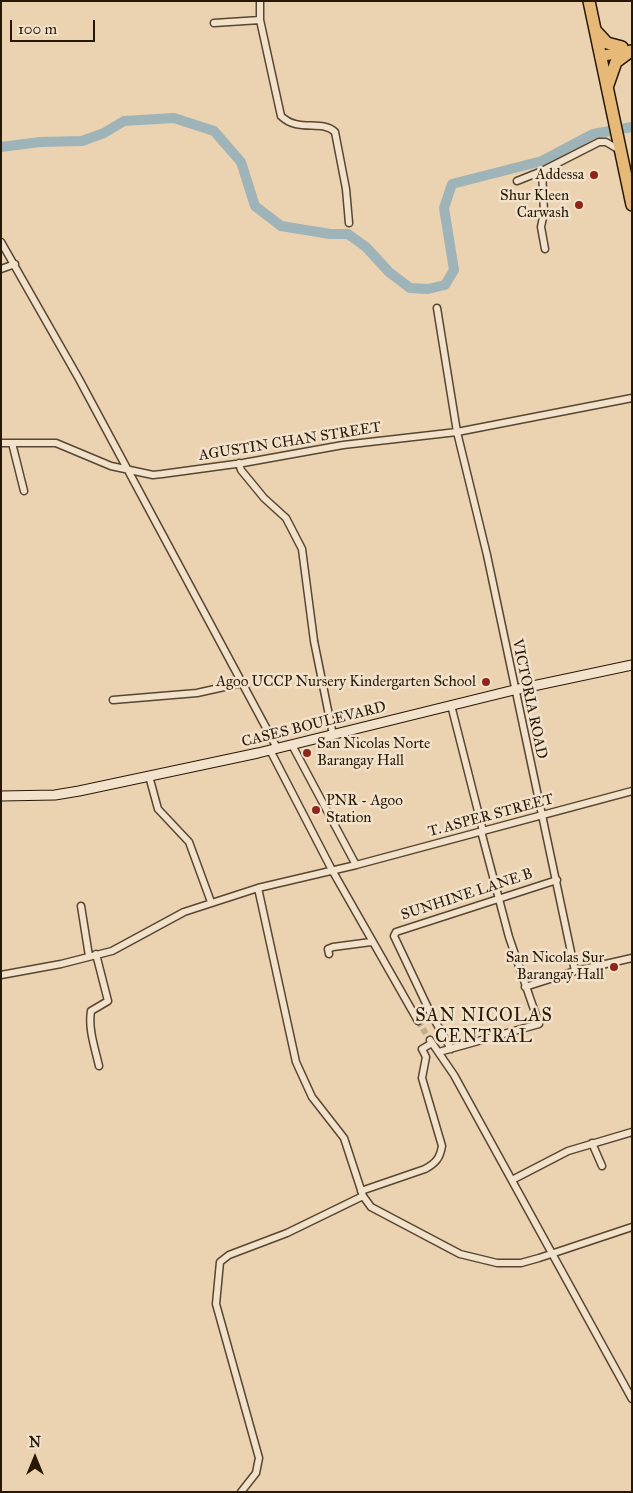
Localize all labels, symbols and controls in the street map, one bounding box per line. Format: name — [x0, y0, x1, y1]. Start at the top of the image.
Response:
scale bar — [12, 10, 98, 42]
text: 100 m — [18, 20, 57, 38]
place label: Addessa — [535, 166, 584, 184]
marker: Addessa — [588, 169, 600, 181]
place label: Shur Kleen Carwash — [500, 187, 569, 222]
marker: Shur Kleen Carwash — [573, 199, 585, 211]
street label: AGUSTIN CHAN STREET — [198, 419, 382, 465]
street label: VICTORIA ROAD — [507, 637, 551, 761]
place label: Agoo UCCP Nursery Kindergarten School — [216, 673, 476, 691]
marker: Agoo UCCP Nursery Kindergarten School — [480, 676, 492, 688]
street label: CASES BOULEVARD — [240, 698, 388, 752]
place label: San Nicolas Norte Barangay Hall — [317, 735, 430, 770]
marker: San Nicolas Norte Barangay Hall — [301, 747, 313, 759]
street label: T. ASPER STREET — [426, 791, 556, 841]
place label: PNR - Agoo Station — [326, 792, 403, 827]
marker: PNR - Agoo Station — [310, 804, 322, 816]
street label: SUNHINE LANE B — [399, 865, 535, 925]
place label: San Nicolas Sur Barangay Hall — [506, 949, 604, 984]
marker: San Nicolas Sur Barangay Hall — [608, 961, 620, 973]
district label: SAN NICOLAS CENTRAL — [414, 1006, 554, 1048]
north arrow — [10, 1433, 60, 1483]
text: N — [29, 1434, 41, 1451]

